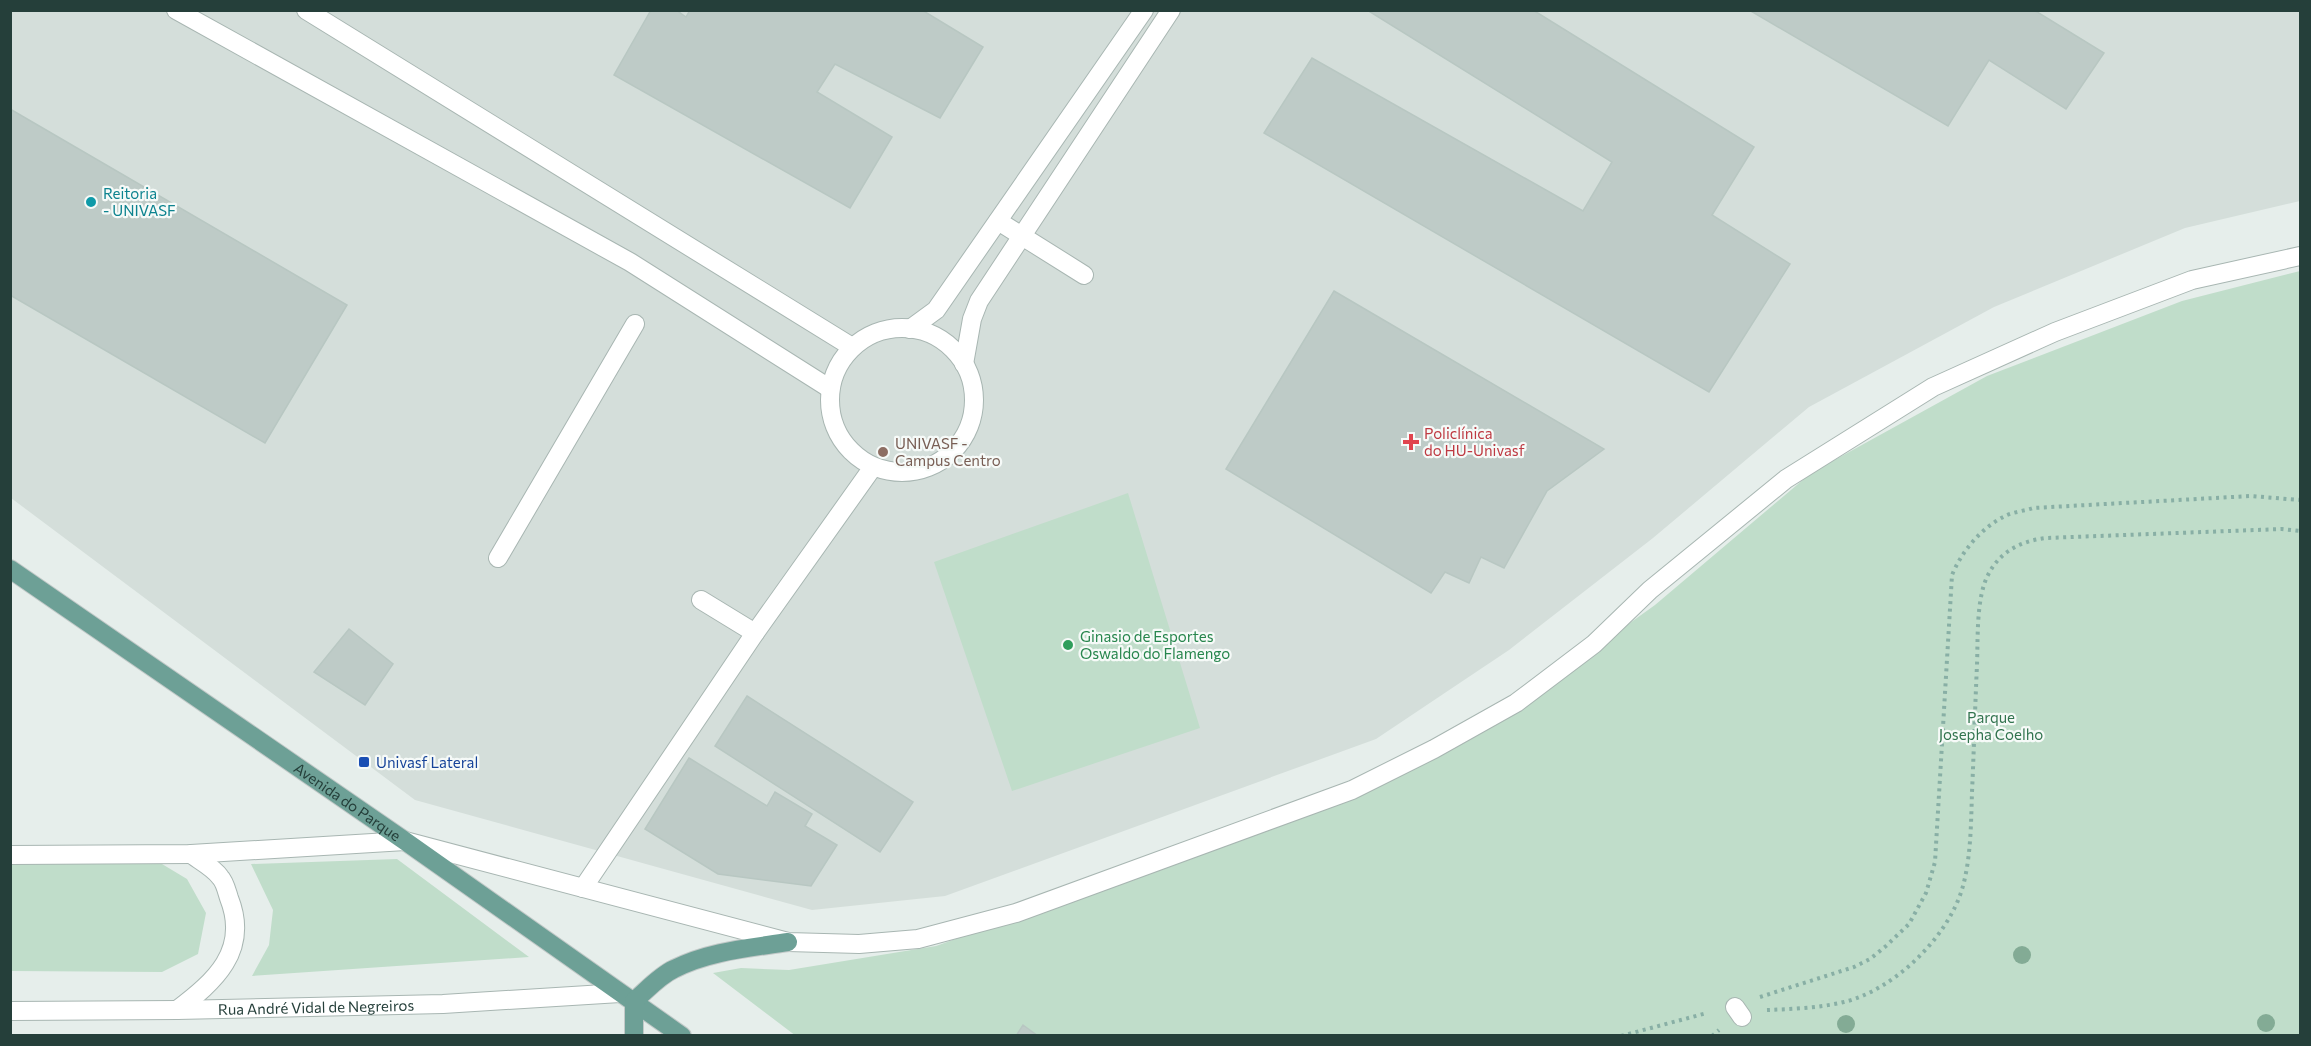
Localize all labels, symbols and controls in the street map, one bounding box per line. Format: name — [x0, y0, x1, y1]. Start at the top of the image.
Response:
place label: Reitoria - UNIVASF — [103, 184, 176, 219]
marker: Reitoria - UNIVASF — [84, 195, 98, 209]
place label: Policlínica do HU-Univasf — [1424, 424, 1525, 459]
marker: Policlínica do HU-Univasf — [1402, 433, 1420, 451]
place label: UNIVASF - Campus Centro — [895, 434, 1001, 469]
marker: UNIVASF - Campus Centro — [876, 445, 890, 459]
place label: Ginasio de Esportes Oswaldo do Flamengo — [1080, 627, 1230, 662]
marker: Ginasio de Esportes Oswaldo do Flamengo — [1061, 638, 1075, 652]
park label: Parque Josepha Coelho — [1939, 708, 2043, 743]
place label: Univasf Lateral — [376, 753, 478, 771]
marker: Univasf Lateral — [357, 755, 371, 769]
street label: Avenida do Parque — [291, 758, 405, 845]
street label: Rua André Vidal de Negreiros — [218, 996, 415, 1018]

